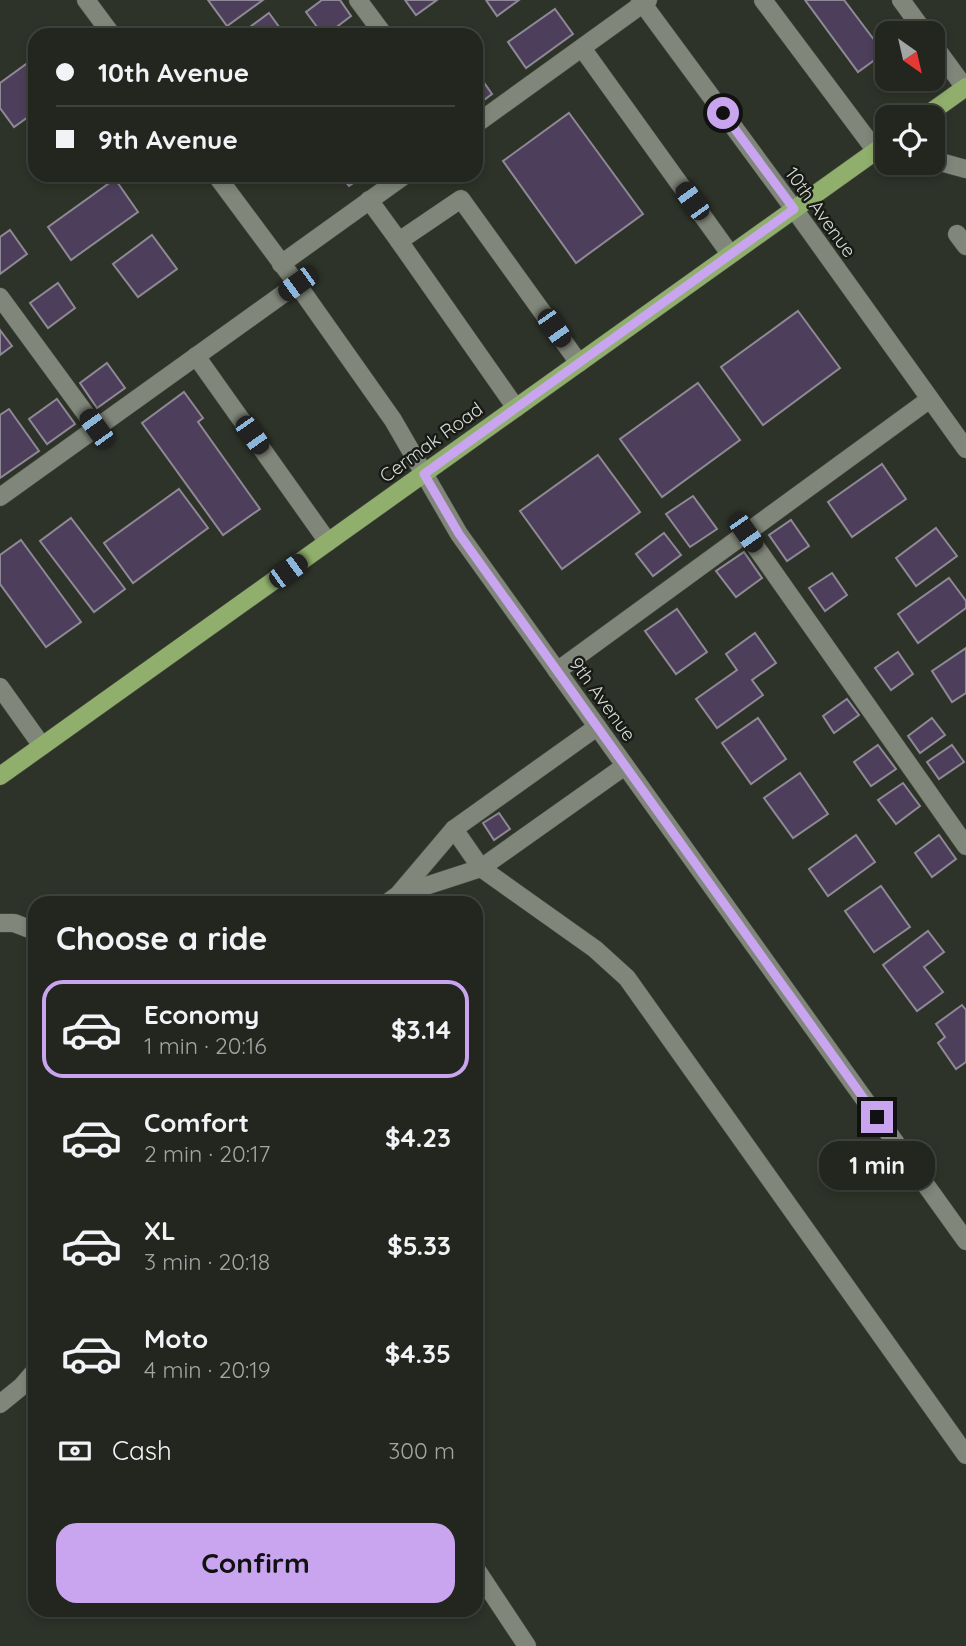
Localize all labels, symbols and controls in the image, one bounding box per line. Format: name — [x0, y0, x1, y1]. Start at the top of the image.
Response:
north arrow — [875, 21, 945, 91]
map controls — [875, 21, 945, 175]
text: 10th Avenue — [98, 56, 249, 89]
route start — [707, 97, 739, 129]
button: locate — [875, 105, 945, 175]
text: 9th Avenue — [98, 123, 238, 156]
street label: 10th Avenue — [780, 162, 862, 262]
car — [672, 178, 713, 224]
car — [274, 263, 321, 305]
car — [534, 305, 575, 351]
street label: Cermak Road — [375, 396, 487, 488]
car — [76, 405, 117, 451]
car — [232, 412, 273, 458]
car — [726, 510, 767, 556]
car — [265, 550, 312, 592]
street label: 9th Avenue — [564, 652, 642, 746]
text: Choose a ride — [56, 918, 268, 958]
icon: car — [60, 998, 123, 1061]
text: Economy — [144, 998, 259, 1031]
text: $3.14 — [391, 1013, 451, 1046]
text: 1 min · 20:16 — [144, 1031, 267, 1060]
route end — [861, 1101, 893, 1133]
icon: car — [60, 1106, 123, 1169]
text: Comfort — [144, 1106, 249, 1139]
text: $4.23 — [385, 1121, 451, 1154]
text: 2 min · 20:17 — [144, 1139, 270, 1168]
callout: 1 min — [819, 1142, 935, 1190]
text: 1 min — [849, 1151, 905, 1180]
icon: car — [60, 1214, 123, 1277]
text: XL — [144, 1214, 176, 1247]
text: $5.33 — [387, 1229, 451, 1262]
text: 3 min · 20:18 — [144, 1247, 270, 1276]
icon: car — [60, 1322, 123, 1385]
text: Moto — [144, 1322, 208, 1355]
text: $4.35 — [385, 1337, 451, 1370]
text: 4 min · 20:19 — [144, 1355, 271, 1384]
icon: cash — [56, 1432, 94, 1470]
text: Cash — [112, 1434, 172, 1467]
text: 300 m — [388, 1436, 455, 1465]
button: Confirm — [56, 1523, 455, 1603]

